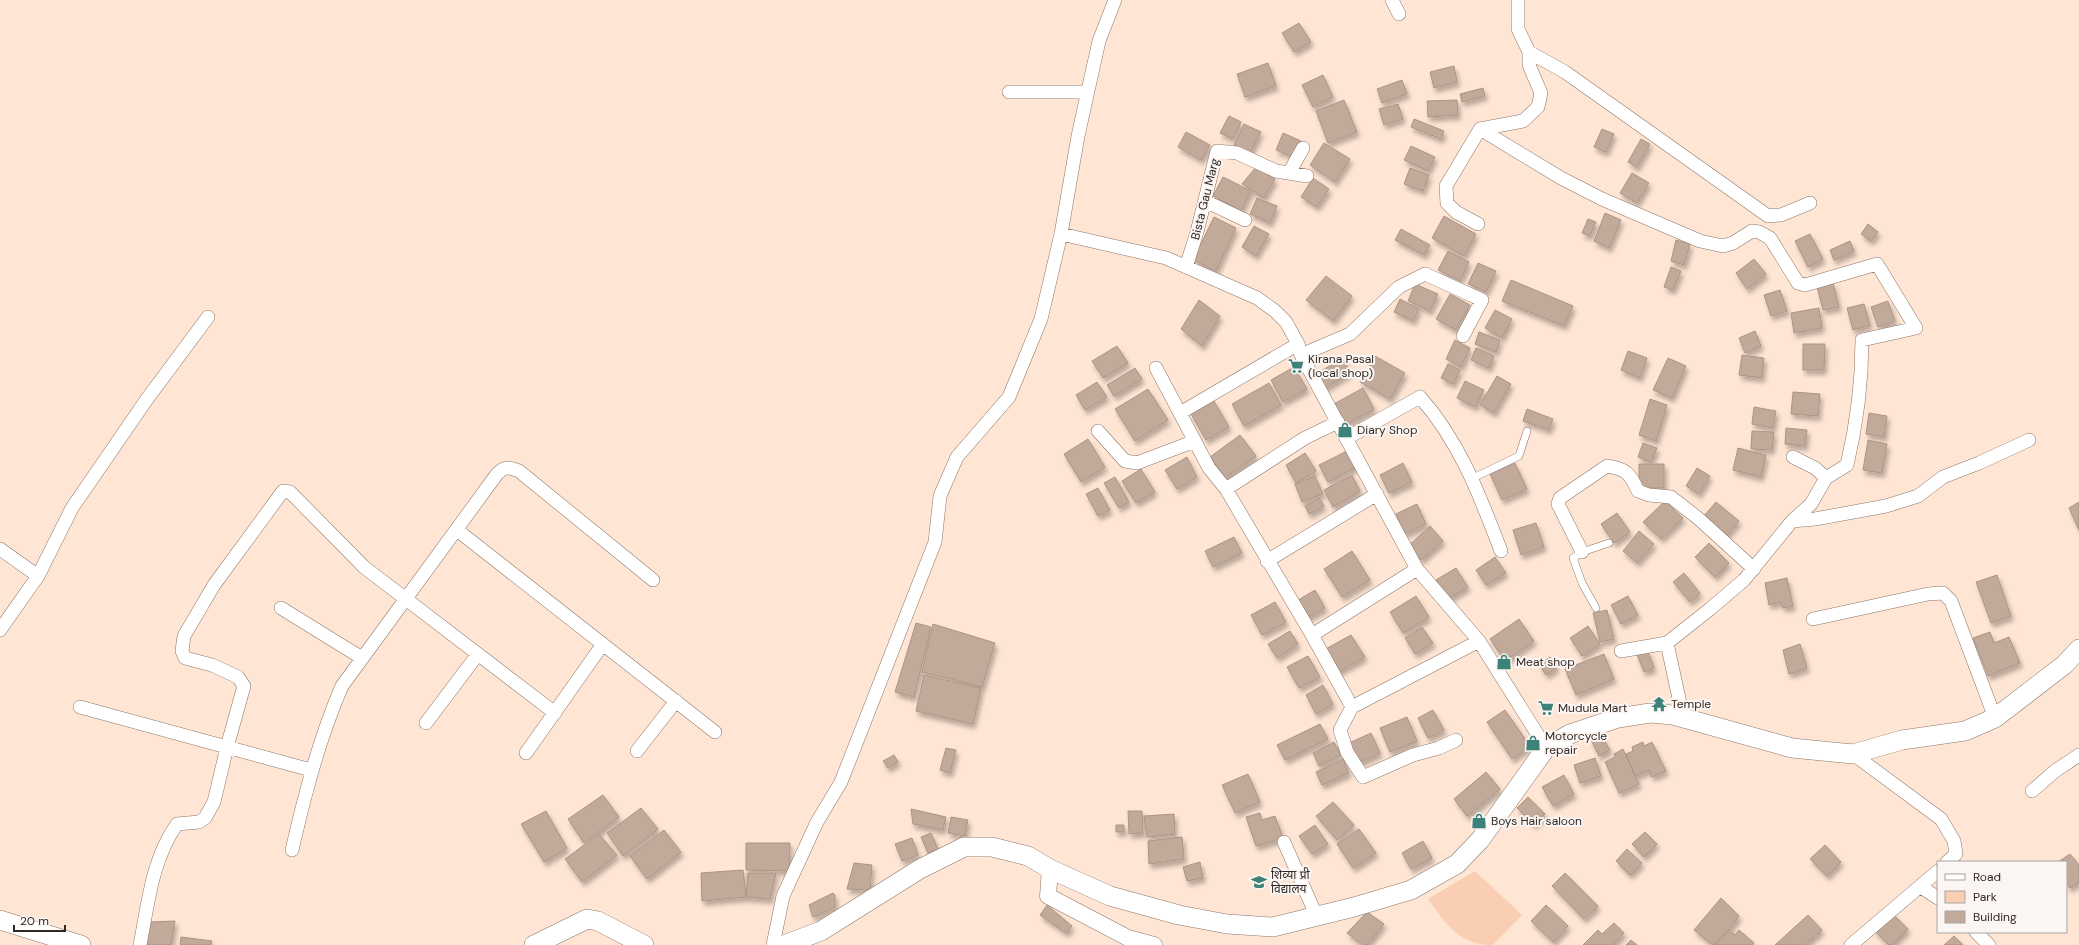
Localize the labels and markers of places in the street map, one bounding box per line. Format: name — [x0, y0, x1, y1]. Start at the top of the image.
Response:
place label: Kirana Pasal (local shop) — [1308, 351, 1374, 381]
supermarket icon: Kirana Pasal (local shop) — [1287, 357, 1305, 375]
shop icon: Diary Shop — [1336, 421, 1354, 439]
place label: Diary Shop — [1357, 422, 1417, 438]
shop icon: Meat shop — [1495, 653, 1513, 671]
place label: Meat shop — [1516, 654, 1575, 670]
temple icon: Temple — [1650, 695, 1668, 713]
place label: Temple — [1671, 696, 1711, 712]
supermarket icon: Mudula Mart — [1537, 699, 1555, 717]
place label: Mudula Mart — [1558, 700, 1628, 716]
place label: Motorcycle repair — [1545, 728, 1607, 758]
shop icon: Motorcycle repair — [1524, 734, 1542, 752]
shop icon: Boys Hair saloon — [1470, 812, 1488, 830]
place label: Boys Hair saloon — [1491, 813, 1582, 829]
place label: शिव्या प्री विद्यालय — [1271, 867, 1310, 897]
school or university icon: शिव्या प्री विद्यालय — [1250, 873, 1268, 891]

